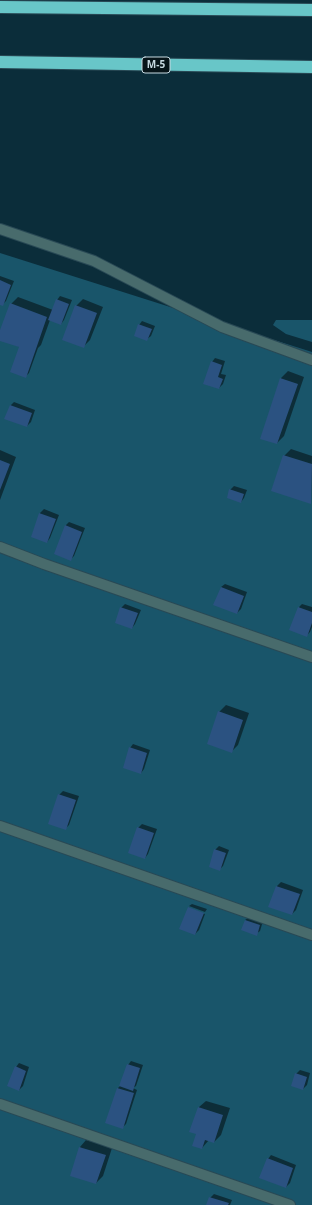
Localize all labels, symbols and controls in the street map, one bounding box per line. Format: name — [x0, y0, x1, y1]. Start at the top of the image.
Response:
road number: М-5 — [142, 57, 170, 73]

